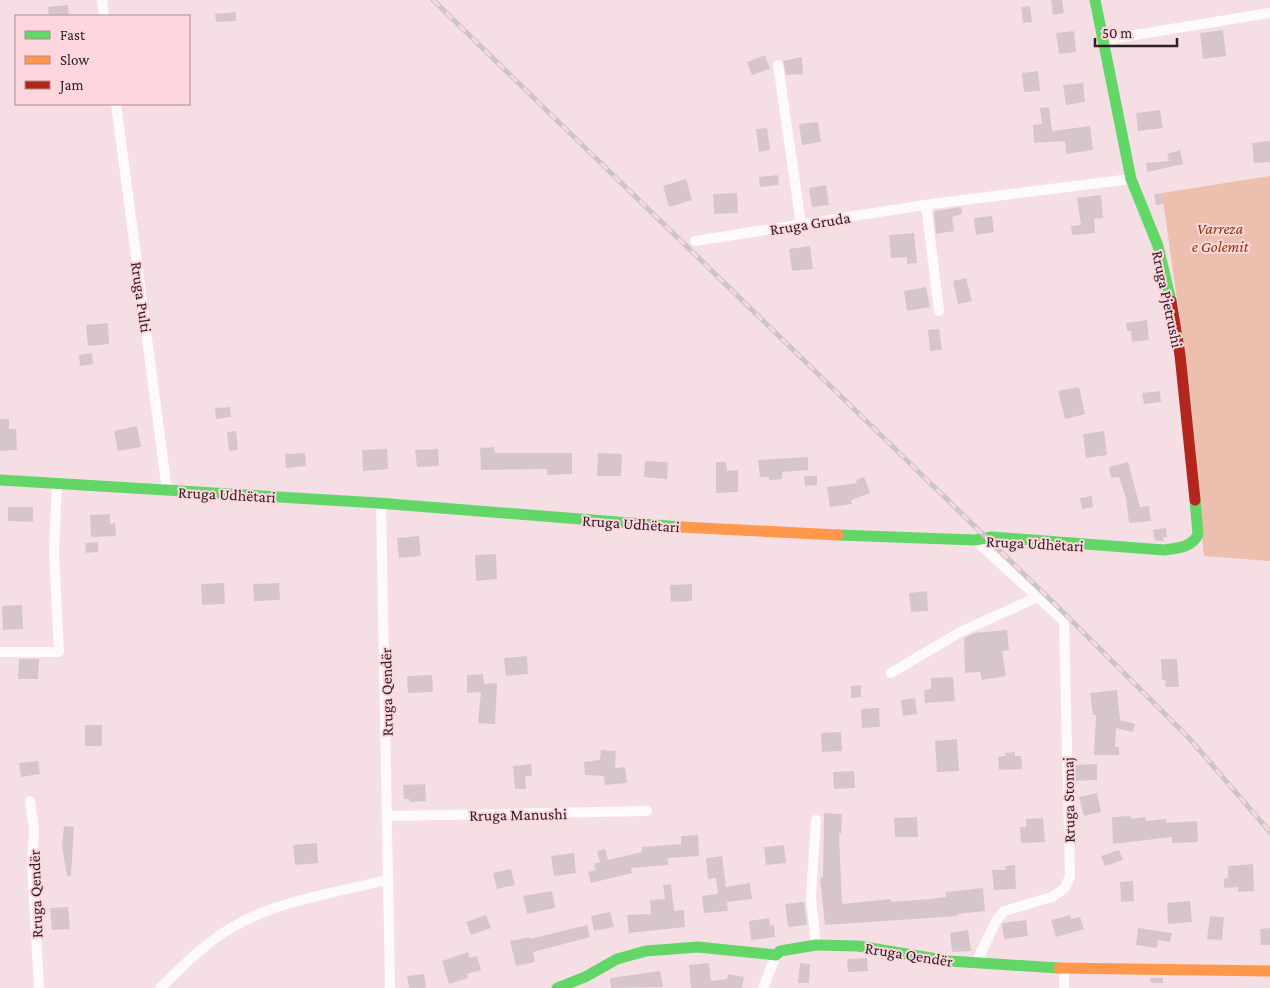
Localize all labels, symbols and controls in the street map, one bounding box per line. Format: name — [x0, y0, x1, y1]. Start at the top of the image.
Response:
legend — [15, 15, 190, 105]
scale bar — [1095, 15, 1178, 47]
text: 50 m — [1102, 25, 1132, 41]
text: Fast — [60, 27, 86, 43]
text: Slow — [60, 52, 90, 68]
text: Jam — [58, 77, 83, 94]
street label: Rruga Gruda — [769, 209, 852, 239]
park label: Varreza e Golemit — [1192, 220, 1249, 255]
street label: Rruga Pjetrushi — [1148, 249, 1186, 349]
street label: Rruga Pulti — [127, 261, 155, 334]
street label: Rruga Udhëtari — [178, 483, 276, 507]
street label: Rruga Udhëtari — [582, 512, 680, 536]
street label: Rruga Udhëtari — [986, 532, 1084, 556]
street label: Rruga Qendër — [377, 647, 397, 736]
street label: Rruga Stomaj — [1059, 757, 1079, 843]
street label: Rruga Manushi — [469, 805, 567, 825]
street label: Rruga Qendër — [25, 849, 47, 939]
street label: Rruga Qendër — [864, 939, 954, 971]

